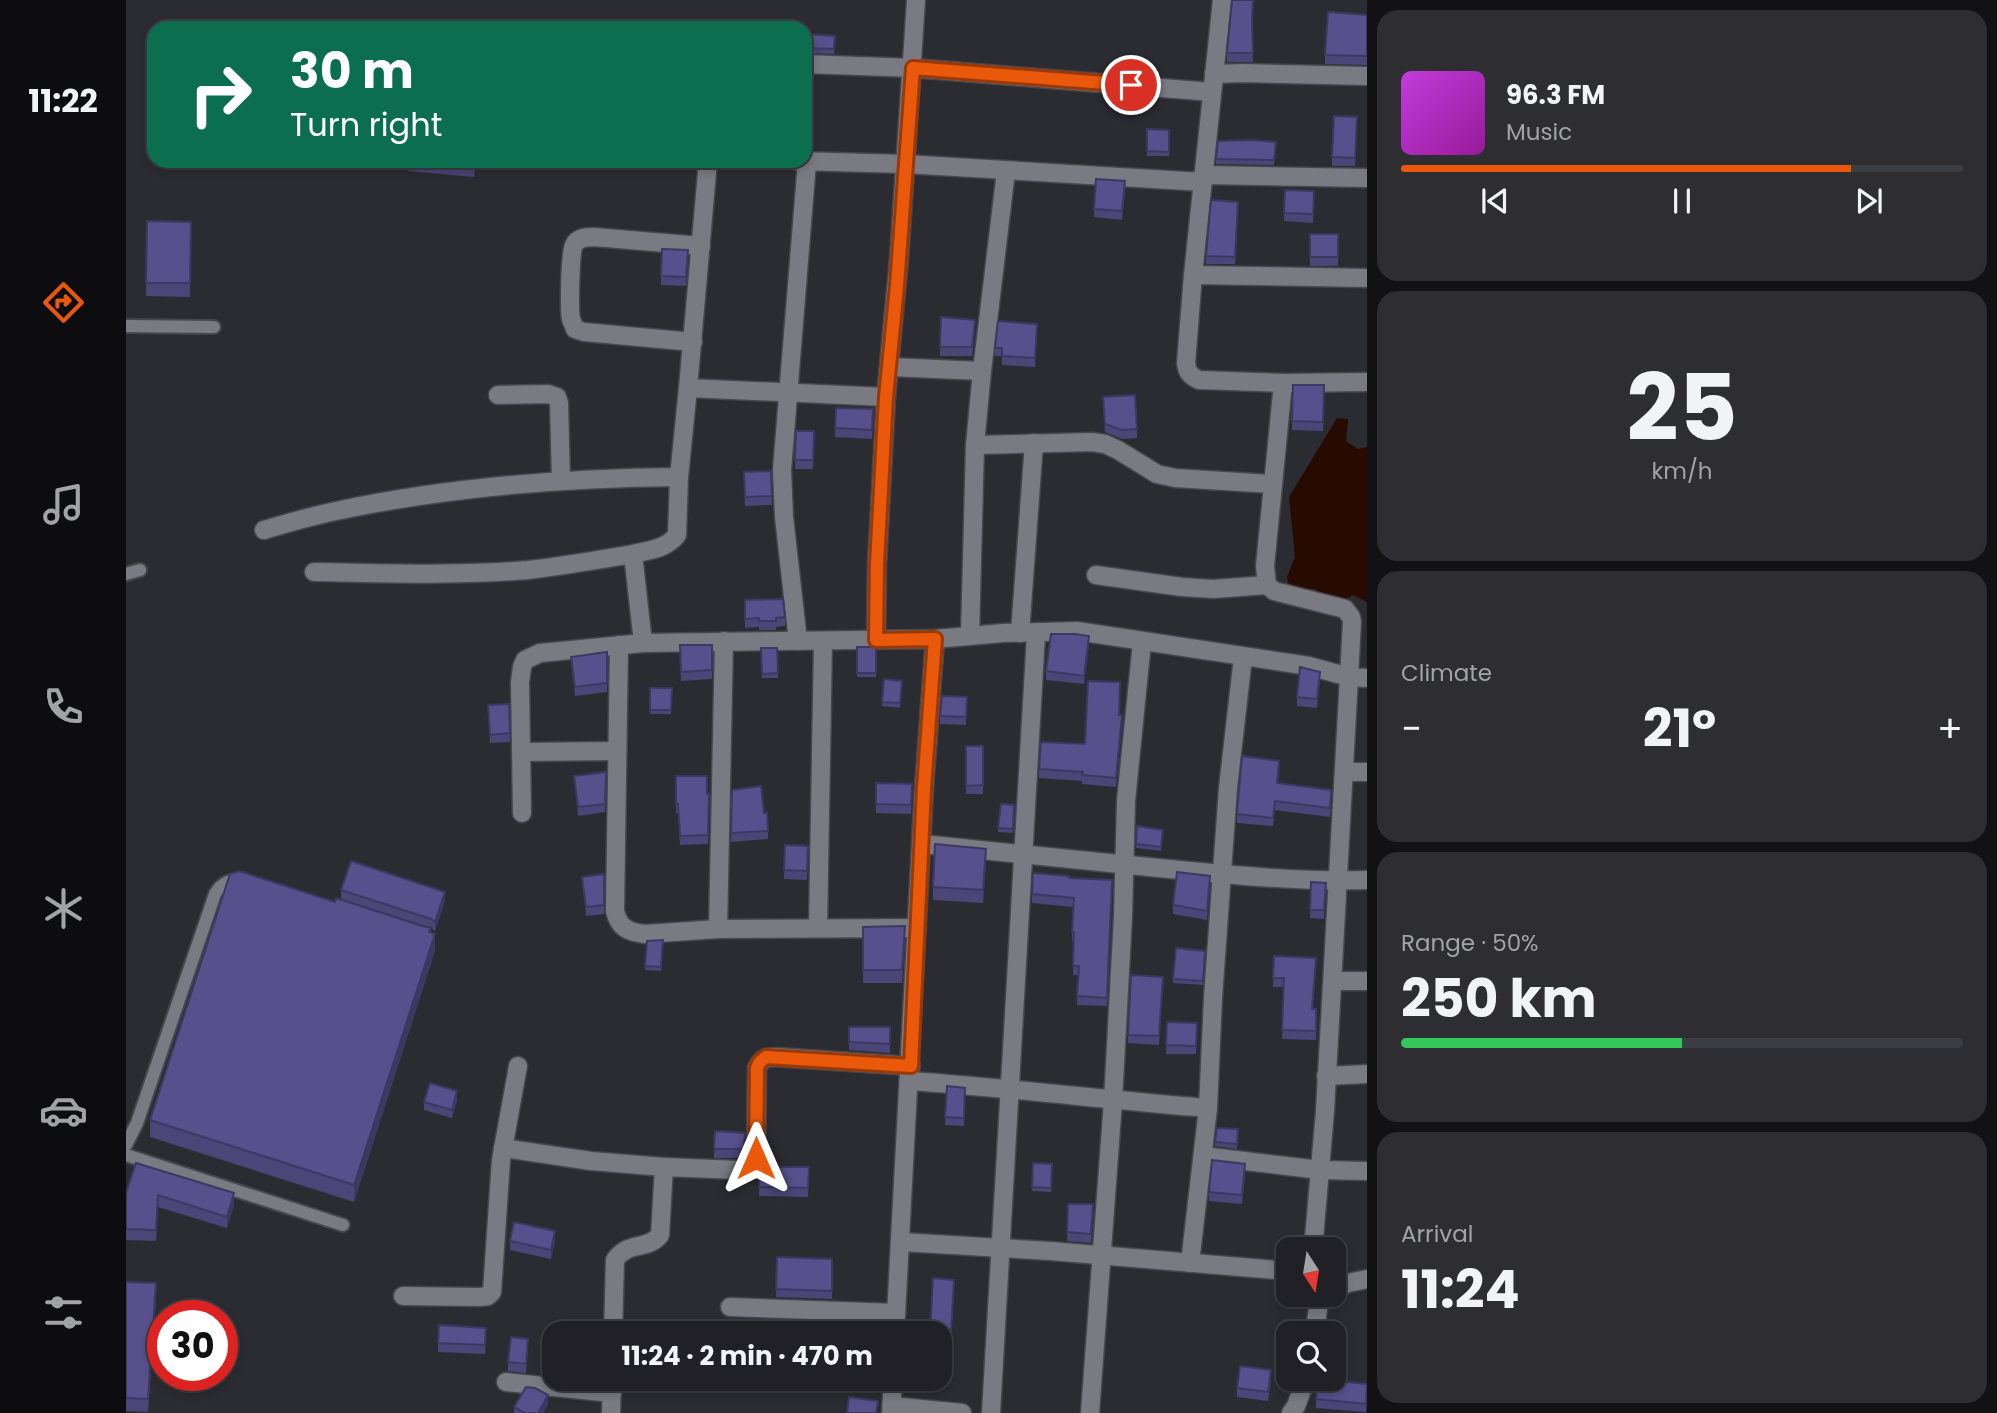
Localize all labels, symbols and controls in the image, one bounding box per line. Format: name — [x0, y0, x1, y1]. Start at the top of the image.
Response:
text: 30 m — [290, 37, 414, 105]
icon: right — [175, 49, 266, 140]
pin — [1101, 55, 1161, 115]
icon: arrive — [1112, 66, 1150, 104]
text: 96.3 FM — [1506, 77, 1605, 113]
text: 11:22 — [28, 78, 98, 123]
text: Turn right — [290, 102, 442, 147]
text: Music — [1506, 116, 1572, 148]
icon: previous — [1476, 182, 1514, 220]
icon: pause — [1663, 182, 1701, 220]
icon: next — [1850, 182, 1888, 220]
icon: directions — [39, 278, 88, 327]
text: 25 — [1626, 344, 1738, 472]
text: km/h — [1651, 455, 1713, 487]
icon: music — [39, 480, 88, 529]
text: Climate — [1401, 657, 1492, 689]
icon: phone — [39, 682, 88, 731]
text: 21° — [1643, 692, 1716, 765]
text: − — [1401, 702, 1422, 755]
text: + — [1937, 702, 1963, 755]
icon: climate — [39, 884, 88, 933]
text: Range · 50% — [1401, 927, 1539, 959]
text: 250 km — [1401, 962, 1597, 1035]
icon: car — [39, 1086, 88, 1135]
position arrow — [719, 1121, 793, 1195]
text: Arrival — [1401, 1218, 1473, 1250]
north arrow — [1276, 1237, 1346, 1307]
map controls — [1276, 1237, 1346, 1391]
text: 11:24 — [1401, 1253, 1520, 1326]
icon: filters — [39, 1288, 88, 1337]
speed limit sign: 30 — [147, 1300, 238, 1391]
button: search — [1276, 1321, 1346, 1391]
text: 11:24 · 2 min · 470 m — [621, 1338, 873, 1374]

